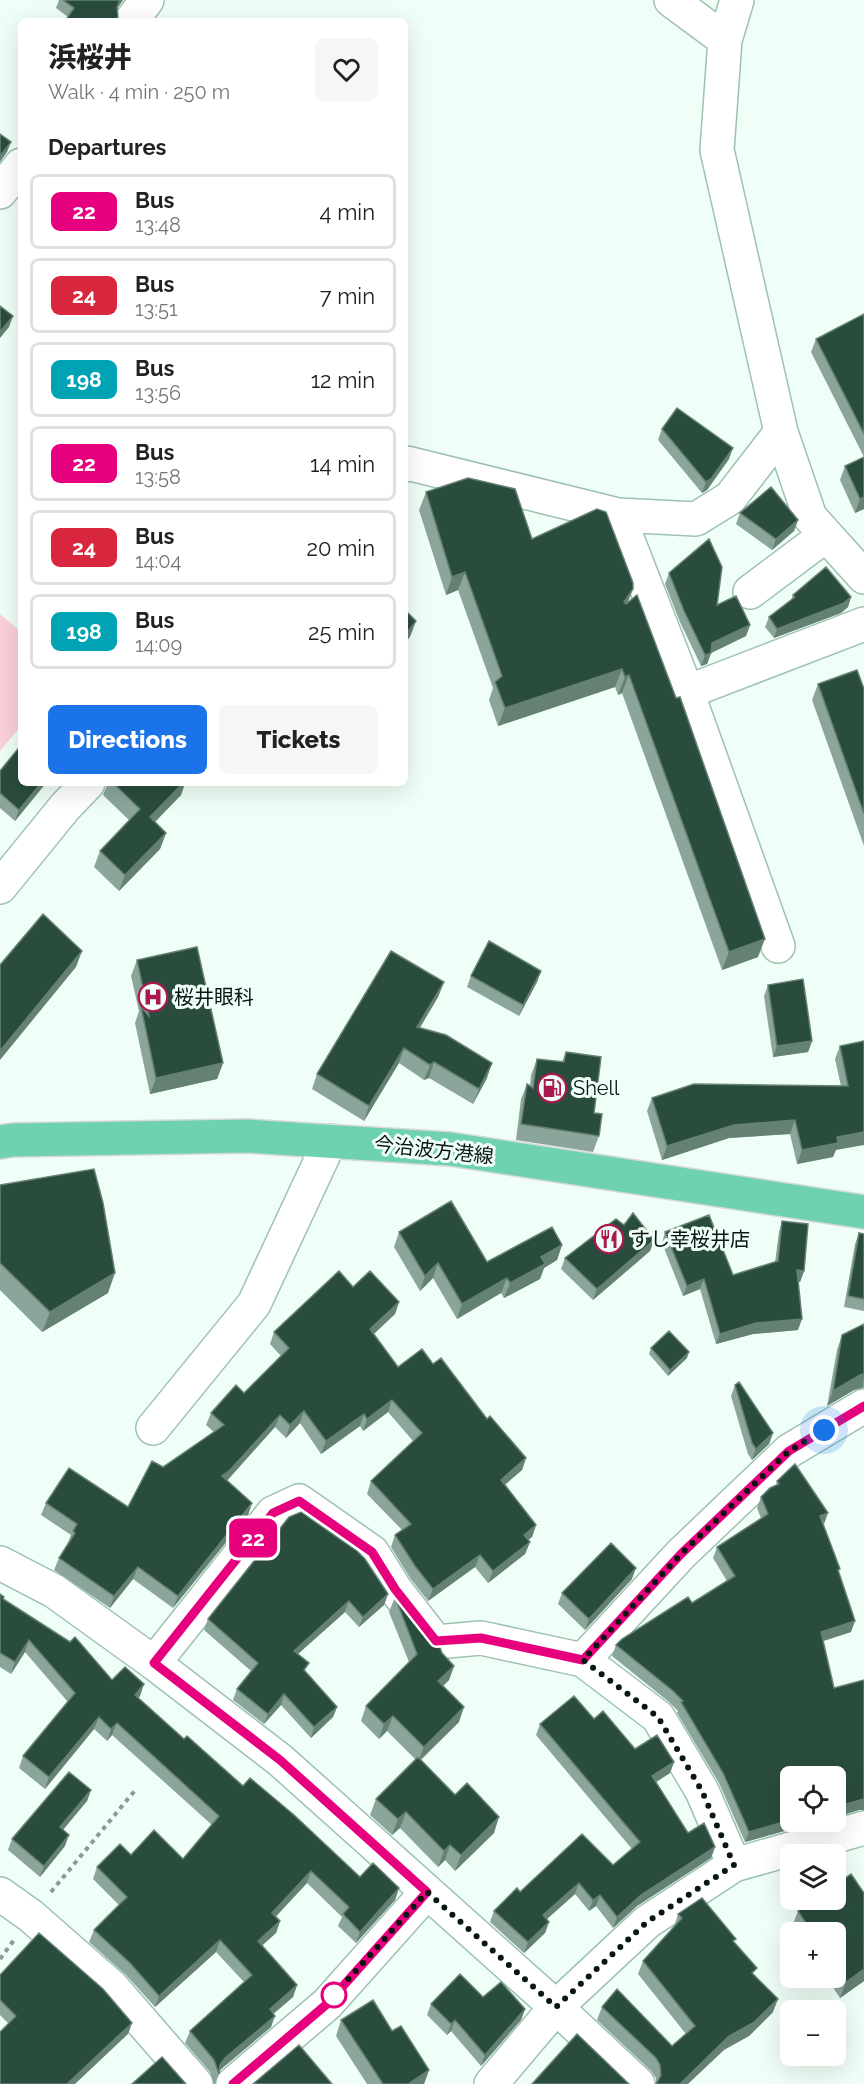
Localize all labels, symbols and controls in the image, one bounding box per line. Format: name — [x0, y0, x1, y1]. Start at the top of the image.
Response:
button: heart — [315, 38, 378, 101]
text: 浜桜井 — [48, 41, 132, 74]
text: Walk · 4 min · 250 m — [48, 80, 230, 104]
text: Departures — [48, 134, 166, 160]
text: Bus — [135, 187, 174, 213]
text: 22 — [72, 199, 96, 224]
text: 4 min — [320, 199, 375, 225]
text: 13:48 — [135, 213, 181, 237]
text: Bus — [135, 271, 174, 297]
text: 24 — [72, 283, 96, 308]
text: 7 min — [320, 283, 375, 309]
text: 13:51 — [135, 297, 177, 321]
text: Bus — [135, 355, 174, 381]
text: 198 — [66, 367, 102, 392]
text: 12 min — [311, 367, 375, 393]
text: 13:56 — [135, 381, 181, 405]
text: Bus — [135, 439, 174, 465]
text: 22 — [72, 451, 96, 476]
text: 14 min — [310, 451, 375, 477]
text: 13:58 — [135, 465, 181, 489]
text: Bus — [135, 523, 174, 549]
text: 24 — [72, 535, 96, 560]
text: 20 min — [307, 535, 375, 561]
text: 14:04 — [135, 549, 181, 573]
text: Bus — [135, 607, 174, 633]
text: 198 — [66, 619, 102, 644]
text: 25 min — [308, 619, 375, 645]
text: 14:09 — [135, 633, 182, 657]
button: Directions — [48, 705, 207, 774]
button: Tickets — [219, 705, 378, 774]
hospital icon: 桜井眼科 — [137, 981, 169, 1013]
place label: 桜井眼科 — [174, 985, 254, 1009]
fuel station icon: Shell — [536, 1072, 568, 1104]
place label: Shell — [573, 1076, 620, 1100]
street label: 今治波方港線 — [373, 1132, 495, 1168]
restaurant icon: すし幸桜井店 — [593, 1223, 625, 1255]
place label: すし幸桜井店 — [630, 1227, 750, 1251]
your location — [809, 1415, 839, 1445]
line badge: 22 — [226, 1518, 280, 1558]
text: 22 — [241, 1526, 265, 1551]
map controls — [780, 1766, 846, 2066]
button: locate — [780, 1766, 846, 1832]
button: layers — [780, 1844, 846, 1910]
button: + — [780, 1922, 846, 1988]
unlabelled marker — [321, 1982, 347, 2008]
button: − — [780, 2000, 846, 2066]

